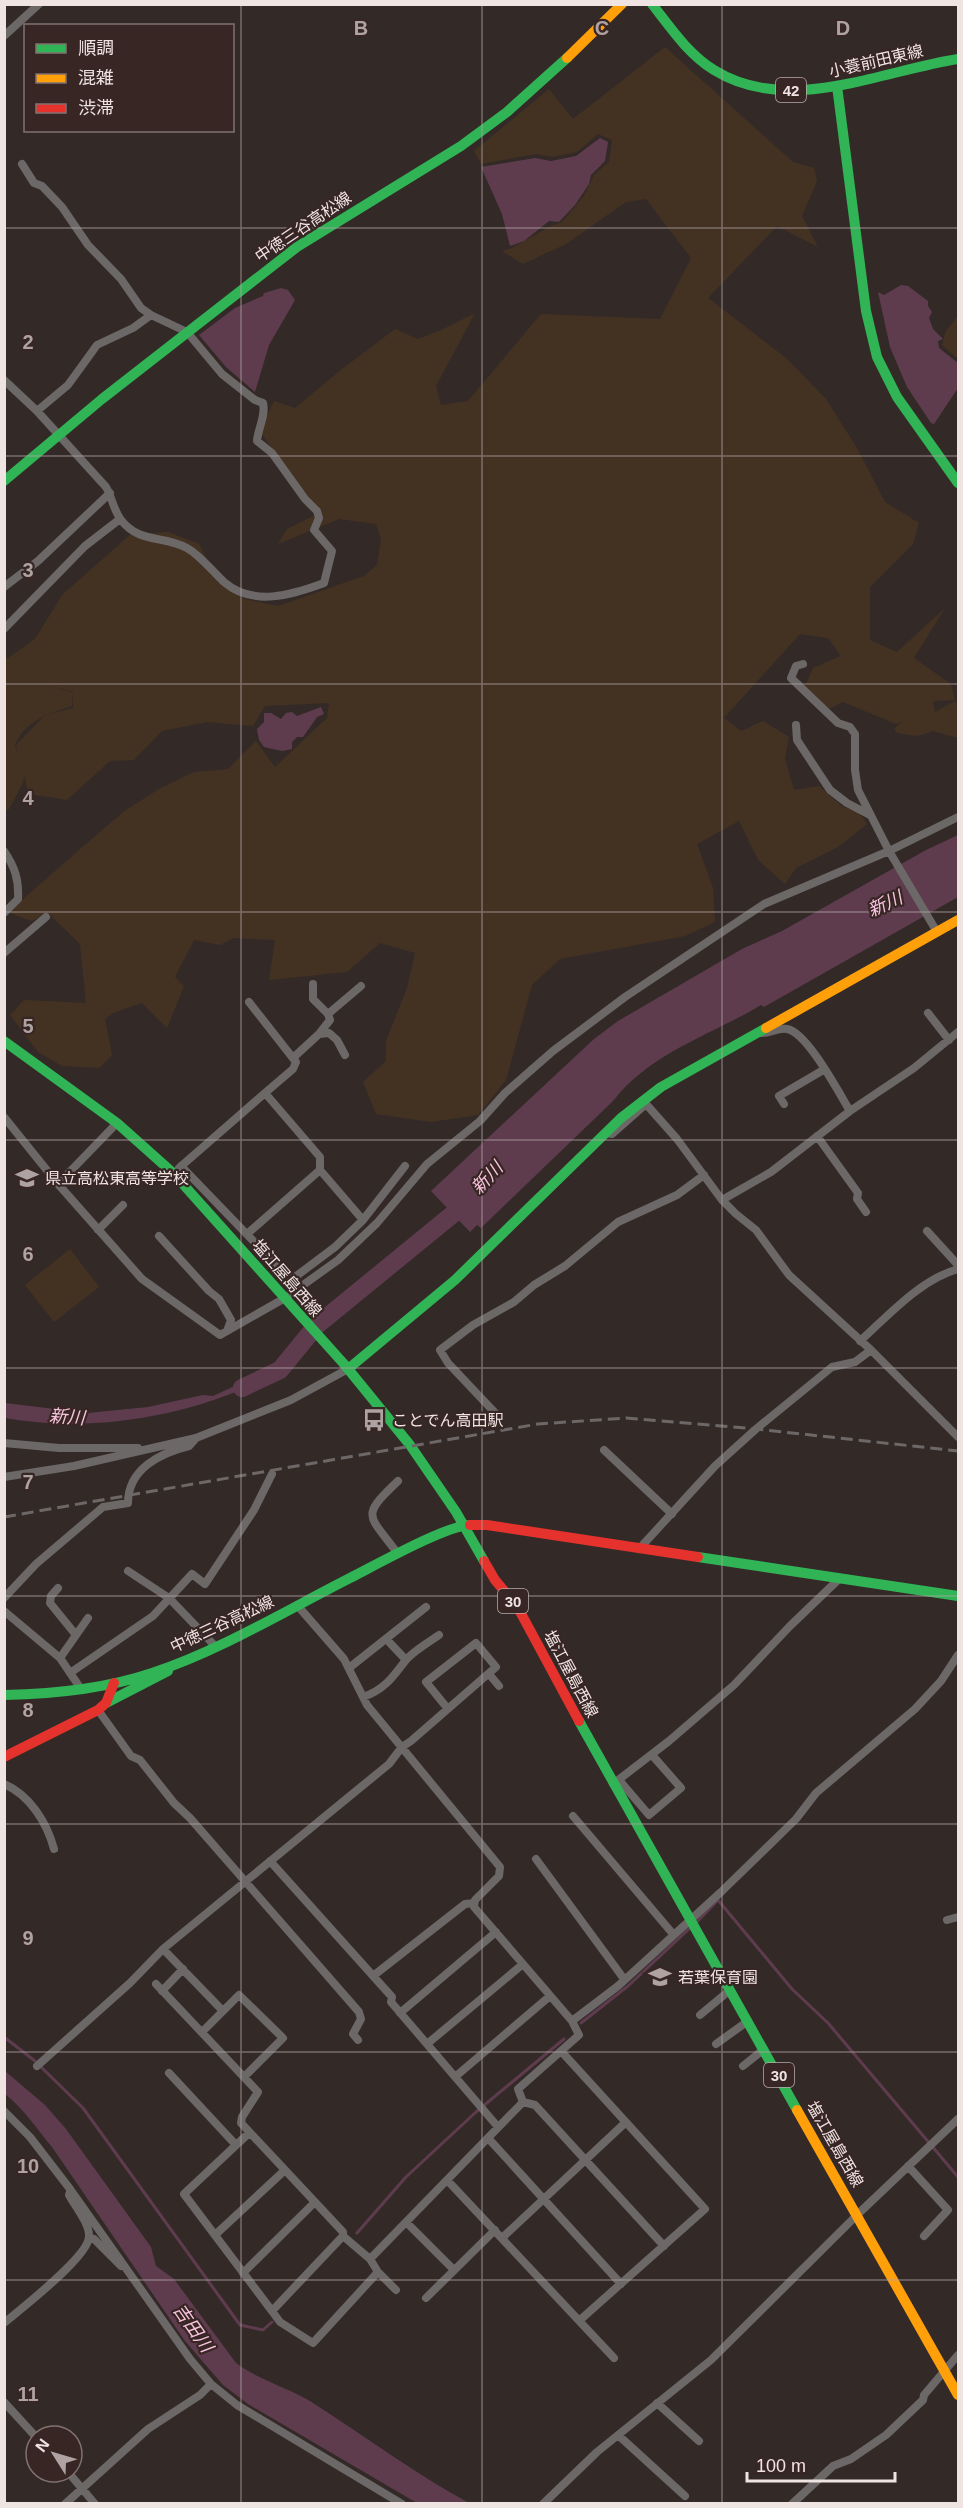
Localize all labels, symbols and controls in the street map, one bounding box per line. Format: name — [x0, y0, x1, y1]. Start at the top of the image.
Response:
text: B — [354, 17, 368, 39]
text: C — [595, 17, 609, 39]
text: D — [836, 17, 850, 39]
legend — [24, 24, 234, 132]
text: 順調 — [78, 38, 114, 58]
street label: 小蓑前田東線 — [827, 42, 925, 80]
text: 混雑 — [78, 68, 114, 88]
road number: 42 — [776, 78, 806, 102]
text: 渋滞 — [78, 98, 114, 118]
street label: 中徳三谷高松線 — [252, 189, 354, 265]
text: 2 — [22, 331, 34, 353]
text: 3 — [22, 559, 34, 581]
text: 4 — [22, 787, 34, 809]
water label: 新川 — [864, 886, 907, 921]
text: 5 — [22, 1015, 34, 1037]
water label: 新川 — [467, 1157, 508, 1198]
school or university icon: 県立高松東高等学校 — [14, 1165, 40, 1191]
place label: 県立高松東高等学校 — [45, 1170, 189, 1187]
street label: 塩江屋島西線 — [249, 1236, 325, 1320]
text: 6 — [22, 1243, 34, 1265]
water label: 新川 — [48, 1406, 88, 1428]
bus stop icon: ことでん高田駅 — [361, 1407, 387, 1433]
place label: ことでん高田駅 — [392, 1412, 504, 1429]
text: 7 — [22, 1471, 34, 1493]
road number: 30 — [498, 1589, 528, 1613]
street label: 中徳三谷高松線 — [168, 1593, 276, 1655]
street label: 塩江屋島西線 — [541, 1628, 601, 1720]
text: 8 — [22, 1699, 34, 1721]
text: 9 — [22, 1927, 34, 1949]
school or university icon: 若葉保育園 — [647, 1964, 673, 1990]
place label: 若葉保育園 — [678, 1969, 758, 1986]
road number: 30 — [764, 2063, 794, 2087]
street label: 塩江屋島西線 — [804, 2098, 866, 2190]
text: 10 — [17, 2155, 39, 2177]
water label: 吉田川 — [169, 2300, 218, 2357]
text: 11 — [17, 2383, 39, 2405]
north arrow — [24, 2424, 84, 2484]
text: N — [32, 2436, 53, 2455]
scale bar — [747, 2445, 896, 2483]
text: 100 m — [756, 2456, 806, 2476]

